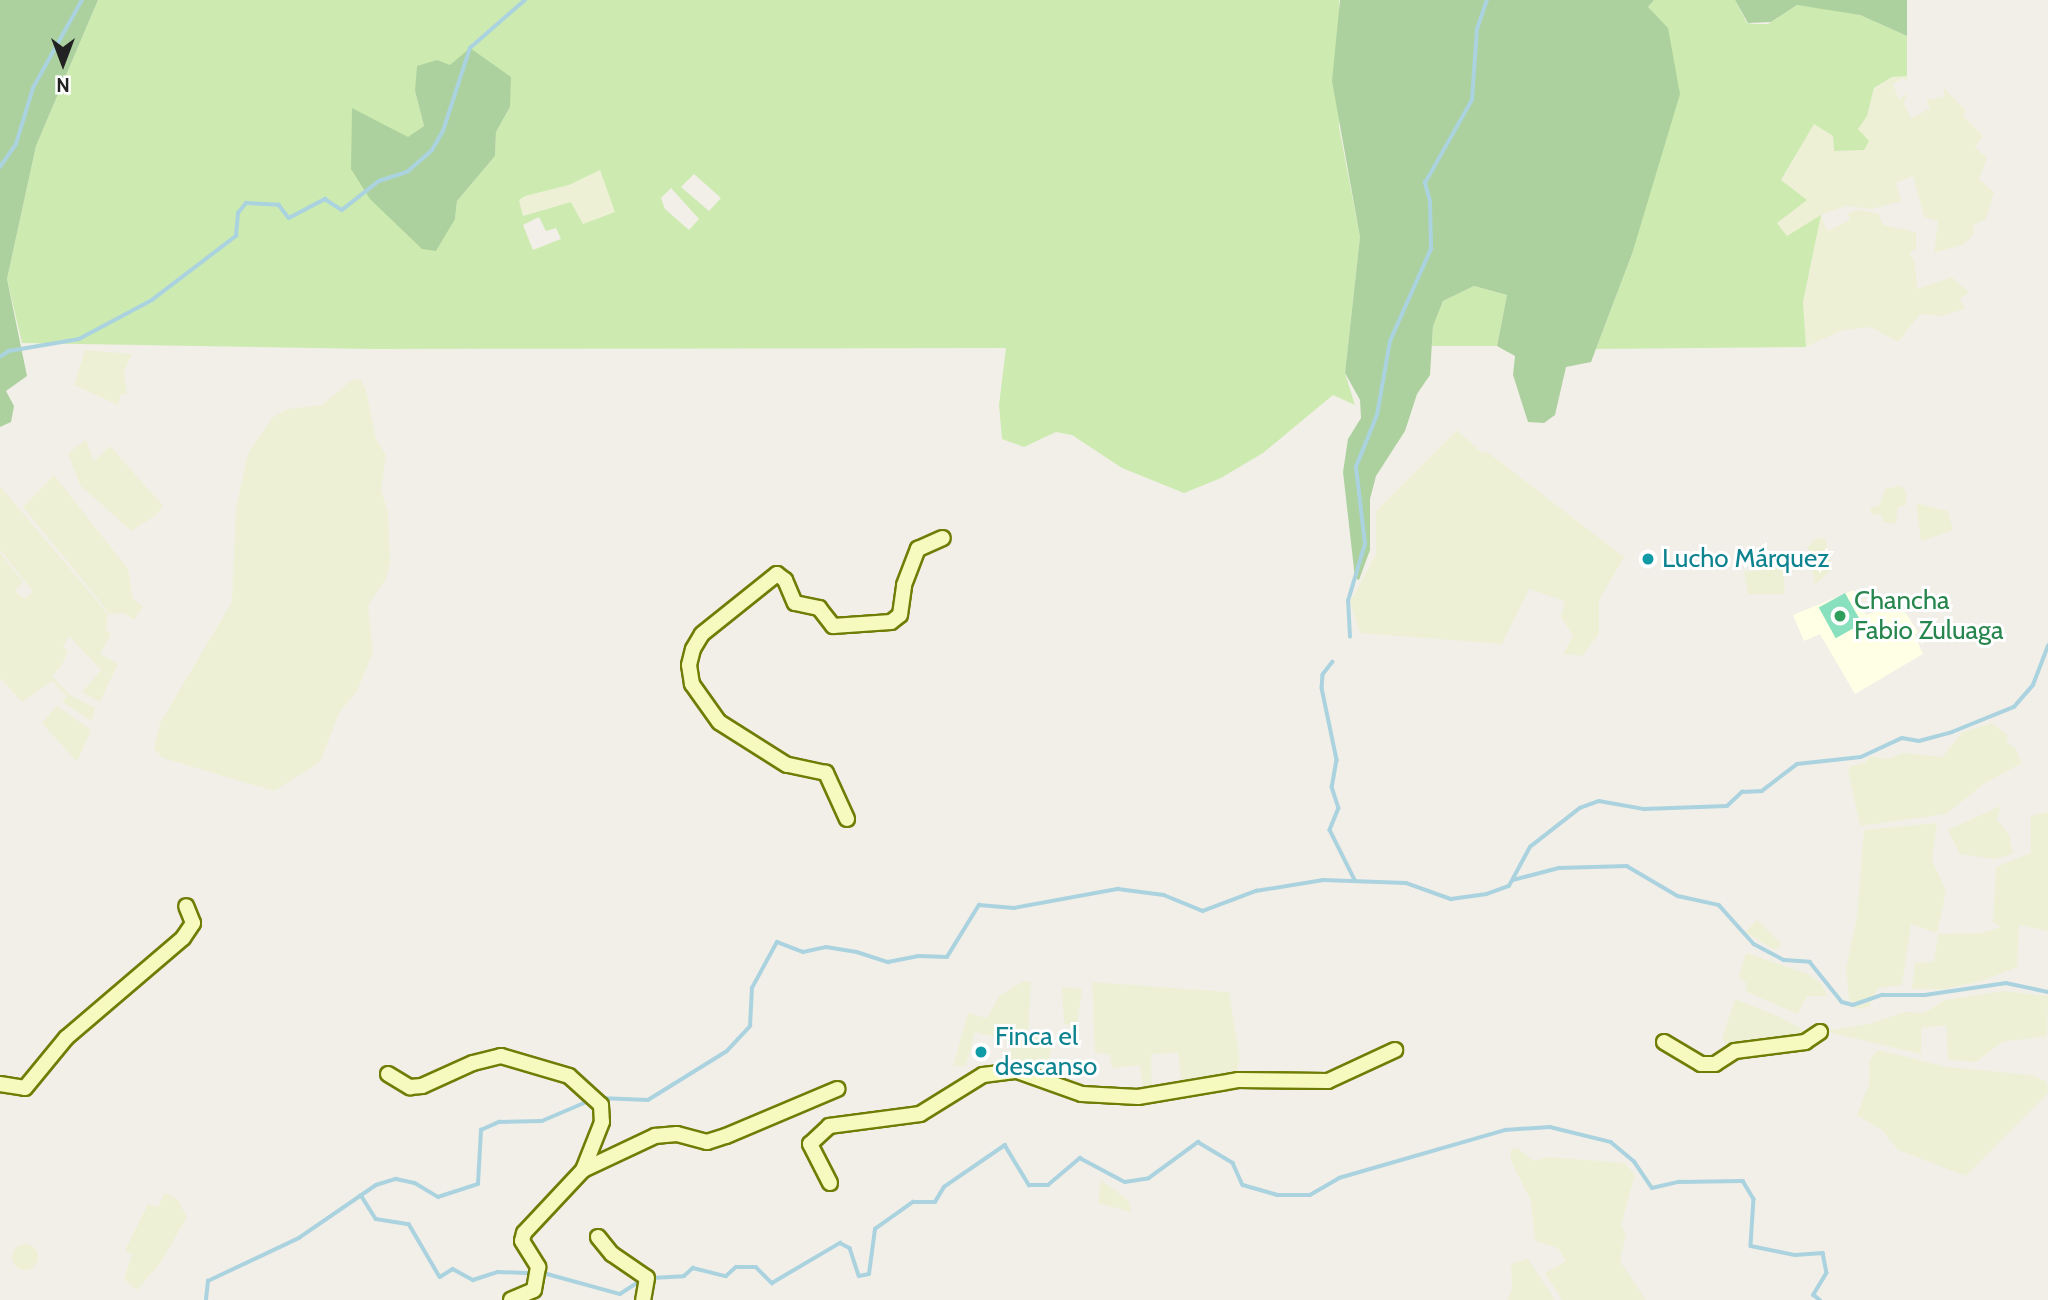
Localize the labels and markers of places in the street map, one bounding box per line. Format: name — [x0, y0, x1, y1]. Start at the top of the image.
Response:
place label: Lucho Márquez — [1662, 543, 1829, 575]
marker: Lucho Márquez — [1640, 551, 1656, 567]
place label: Chancha Fabio Zuluaga — [1854, 585, 2003, 646]
marker: Chancha Fabio Zuluaga — [1832, 608, 1848, 624]
place label: Finca el descanso — [995, 1021, 1097, 1082]
marker: Finca el descanso — [973, 1044, 989, 1060]

